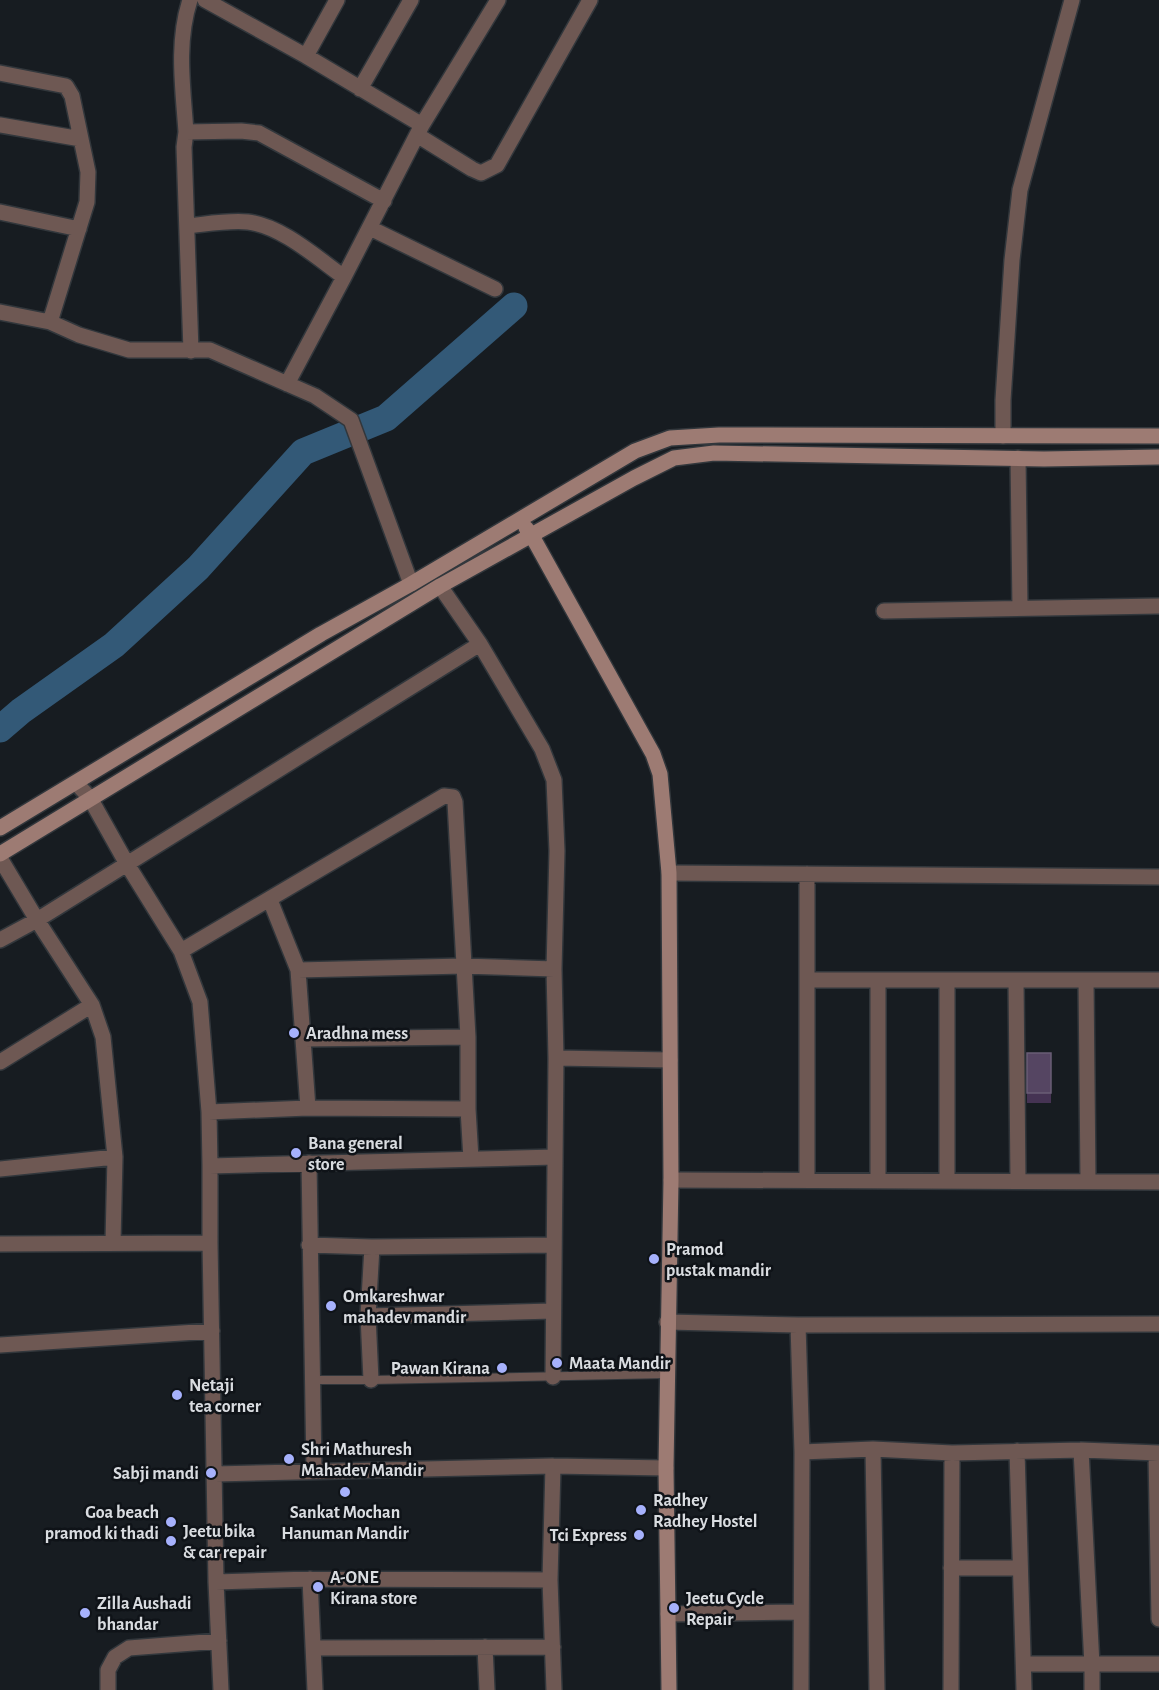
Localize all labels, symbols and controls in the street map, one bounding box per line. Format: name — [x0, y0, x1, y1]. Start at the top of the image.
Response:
place label: Aradhna mess — [306, 1025, 408, 1043]
marker: Aradhna mess — [287, 1026, 301, 1040]
place label: Bana general store — [308, 1135, 403, 1174]
marker: Bana general store — [289, 1146, 303, 1160]
place label: Pramod pustak mandir — [666, 1241, 772, 1280]
marker: Pramod pustak mandir — [647, 1252, 661, 1266]
place label: Omkareshwar mahadev mandir — [343, 1288, 467, 1327]
marker: Omkareshwar mahadev mandir — [324, 1299, 338, 1313]
place label: Maata Mandir — [569, 1355, 671, 1373]
marker: Maata Mandir — [550, 1356, 564, 1370]
place label: Pawan Kirana — [391, 1360, 490, 1378]
marker: Pawan Kirana — [495, 1361, 509, 1375]
place label: Netaji tea corner — [189, 1377, 262, 1416]
marker: Netaji tea corner — [170, 1388, 184, 1402]
place label: Shri Mathuresh Mahadev Mandir — [301, 1441, 424, 1480]
marker: Shri Mathuresh Mahadev Mandir — [282, 1452, 296, 1466]
place label: Sabji mandi — [113, 1465, 199, 1483]
marker: Sabji mandi — [204, 1466, 218, 1480]
marker: Sankat Mochan Hanuman Mandir — [338, 1485, 352, 1499]
place label: Radhey Radhey Hostel — [653, 1492, 758, 1531]
marker: Radhey Radhey Hostel — [634, 1503, 648, 1517]
place label: Goa beach pramod ki thadi — [45, 1504, 159, 1543]
place label: Sankat Mochan Hanuman Mandir — [281, 1504, 410, 1543]
marker: Goa beach pramod ki thadi — [164, 1515, 178, 1529]
place label: Jeetu bika & car repair — [183, 1523, 267, 1562]
place label: Tci Express — [549, 1527, 627, 1545]
marker: Tci Express — [632, 1528, 646, 1542]
marker: Jeetu bika & car repair — [164, 1534, 178, 1548]
place label: A-ONE Kirana store — [330, 1569, 417, 1608]
marker: A-ONE Kirana store — [311, 1580, 325, 1594]
place label: Jeetu Cycle Repair — [686, 1590, 764, 1629]
place label: Zilla Aushadi bhandar — [97, 1595, 192, 1634]
marker: Jeetu Cycle Repair — [667, 1601, 681, 1615]
marker: Zilla Aushadi bhandar — [78, 1606, 92, 1620]

